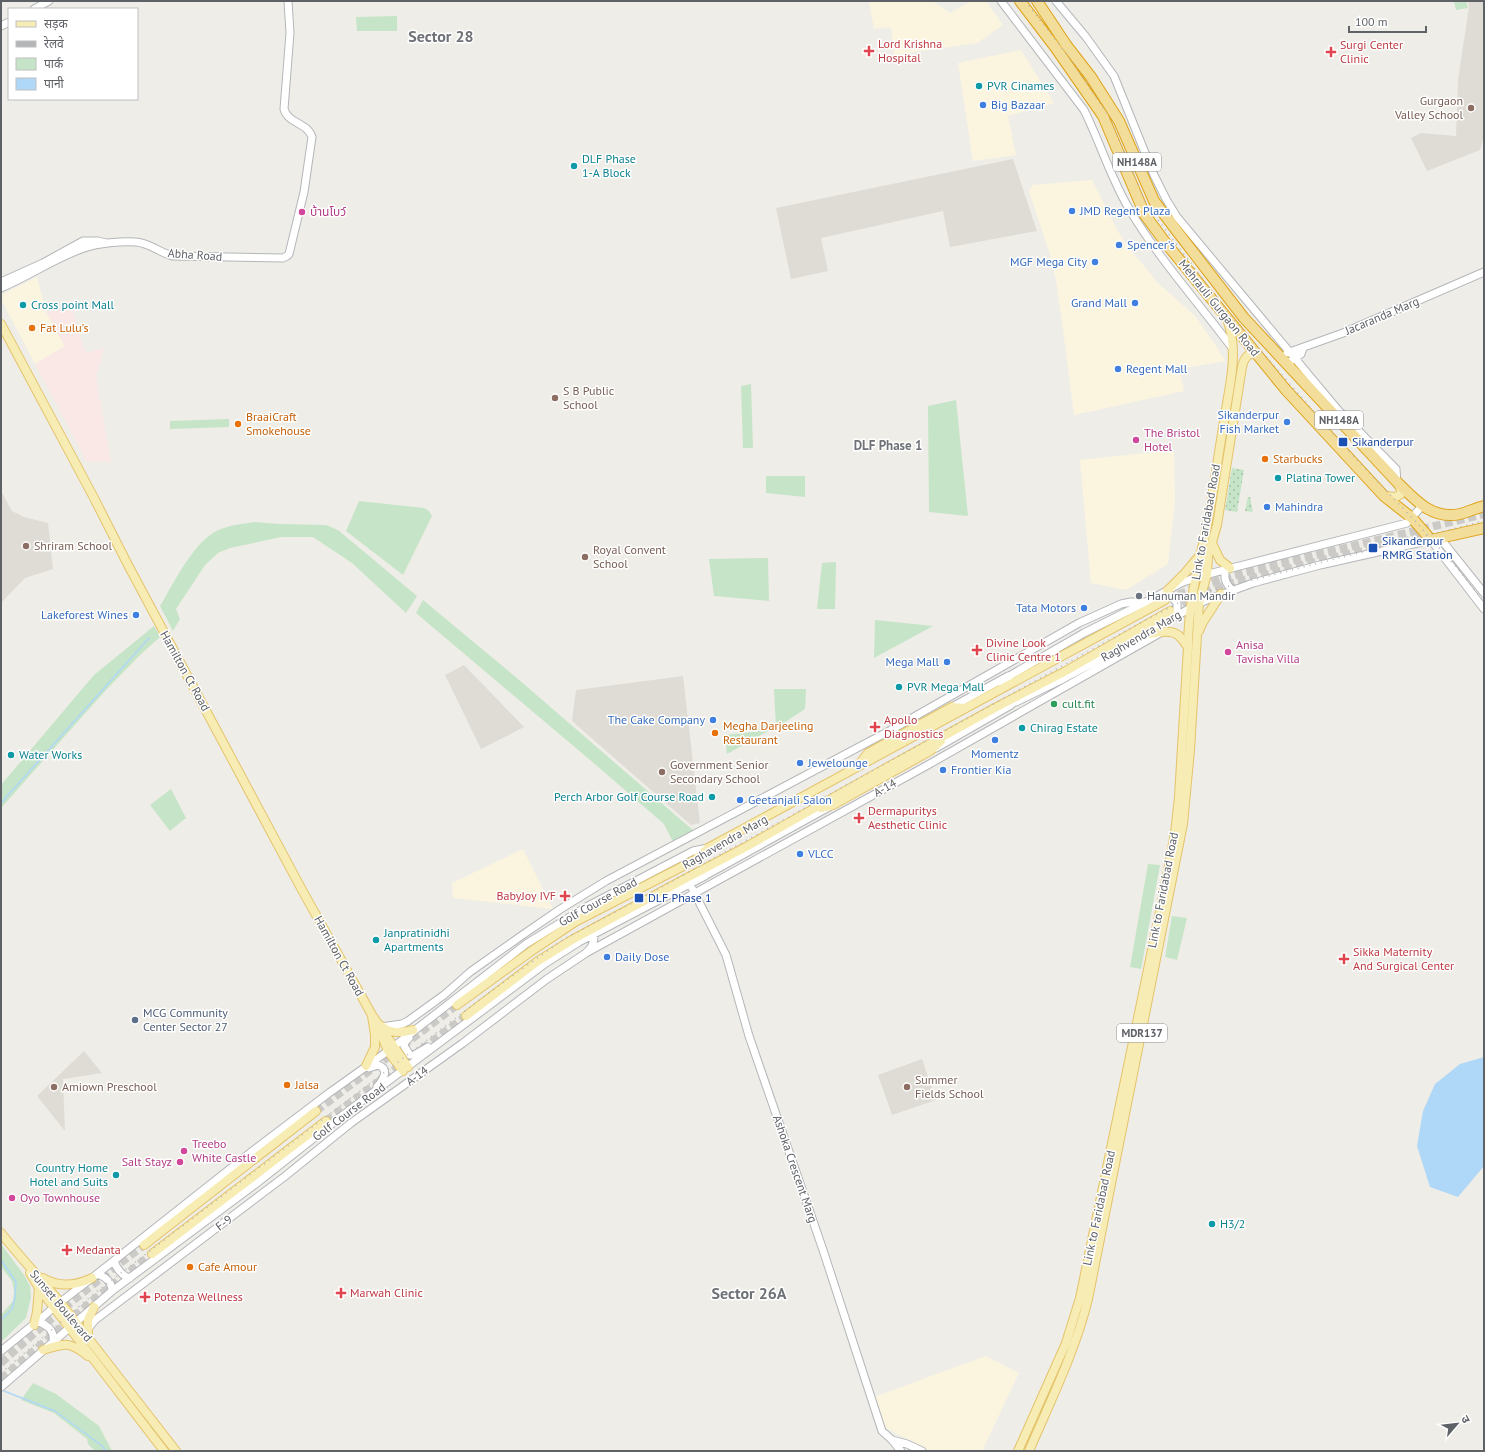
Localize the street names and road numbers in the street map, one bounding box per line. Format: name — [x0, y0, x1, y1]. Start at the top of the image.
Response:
road number: NH148A — [1113, 153, 1161, 171]
street label: Abha Road — [167, 245, 223, 264]
street label: Mehrauli Gurgaon Road — [1176, 256, 1263, 359]
street label: Jacaranda Marg — [1342, 293, 1421, 338]
road number: NH148A — [1315, 411, 1363, 429]
street label: Link to Faridabad Road — [1188, 463, 1223, 581]
street label: Raghvendra Marg — [1098, 607, 1183, 665]
street label: Hamilton Ct Road — [157, 628, 214, 714]
street label: A-14 — [871, 775, 899, 800]
street label: Raghavendra Marg — [679, 811, 770, 872]
street label: Link to Faridabad Road — [1144, 831, 1181, 949]
street label: Golf Course Road — [556, 874, 640, 929]
street label: Hamilton Ct Road — [311, 913, 368, 999]
road number: MDR137 — [1117, 1024, 1167, 1042]
street label: A-14 — [403, 1062, 431, 1089]
street label: Golf Course Road — [309, 1079, 388, 1144]
street label: Ashoka Crescent Marg — [770, 1113, 821, 1225]
street label: Link to Faridabad Road — [1079, 1149, 1118, 1267]
street label: F-9 — [212, 1211, 235, 1234]
street label: Sunset Boulevard — [27, 1267, 96, 1345]

